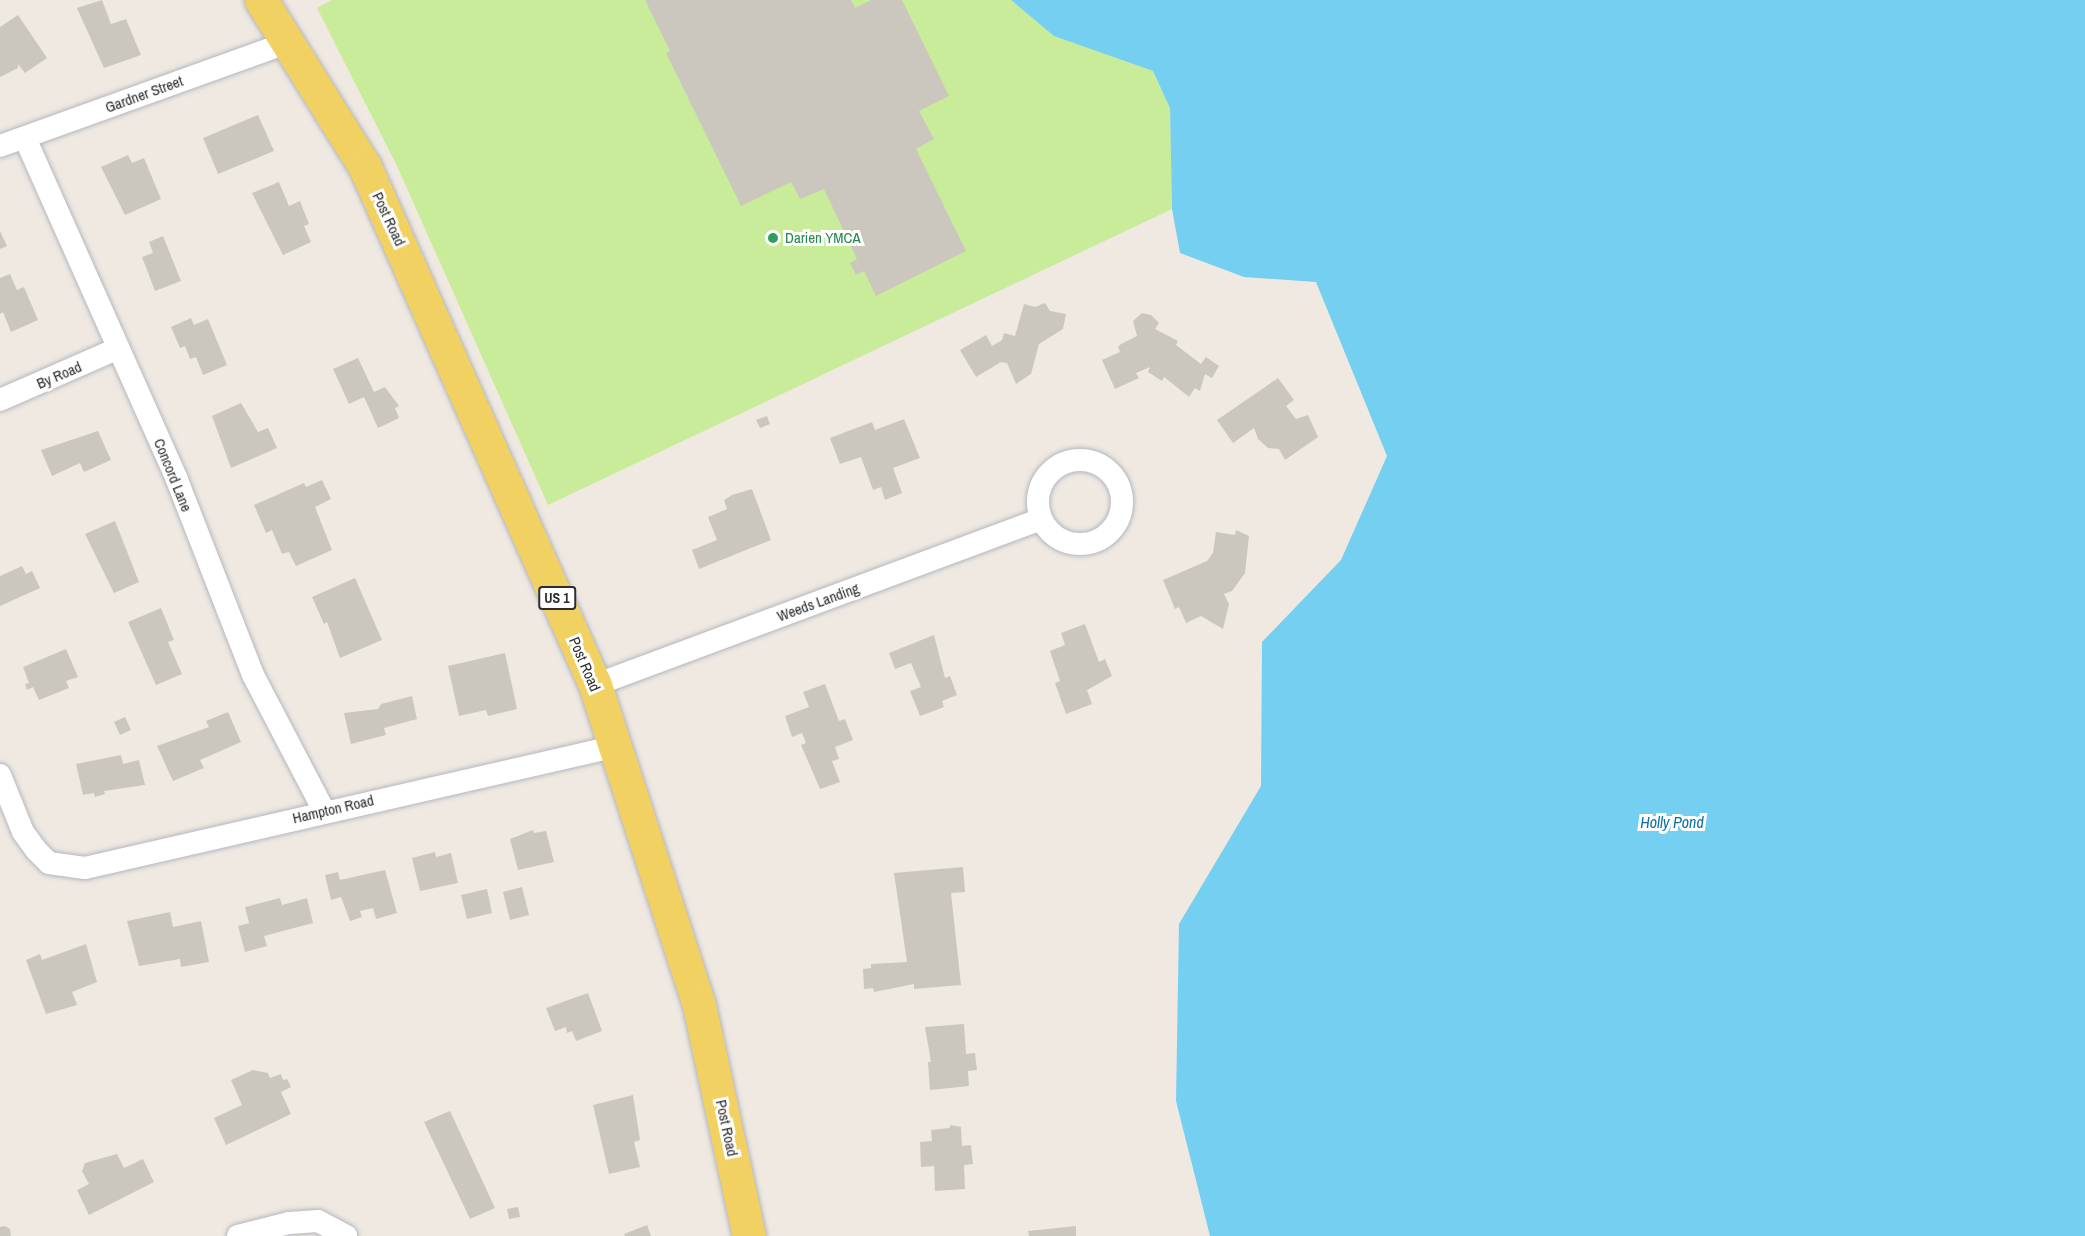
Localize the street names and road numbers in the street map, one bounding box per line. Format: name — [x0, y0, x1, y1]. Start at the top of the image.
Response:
street label: Gardner Street — [103, 72, 185, 116]
street label: Post Road — [369, 189, 409, 249]
street label: By Road — [34, 357, 84, 393]
street label: Concord Lane — [150, 436, 196, 514]
street label: Weeds Landing — [775, 579, 861, 625]
road number: US 1 — [538, 587, 576, 609]
street label: Post Road — [565, 634, 605, 694]
street label: Hampton Road — [291, 791, 375, 827]
street label: Post Road — [712, 1098, 742, 1158]

